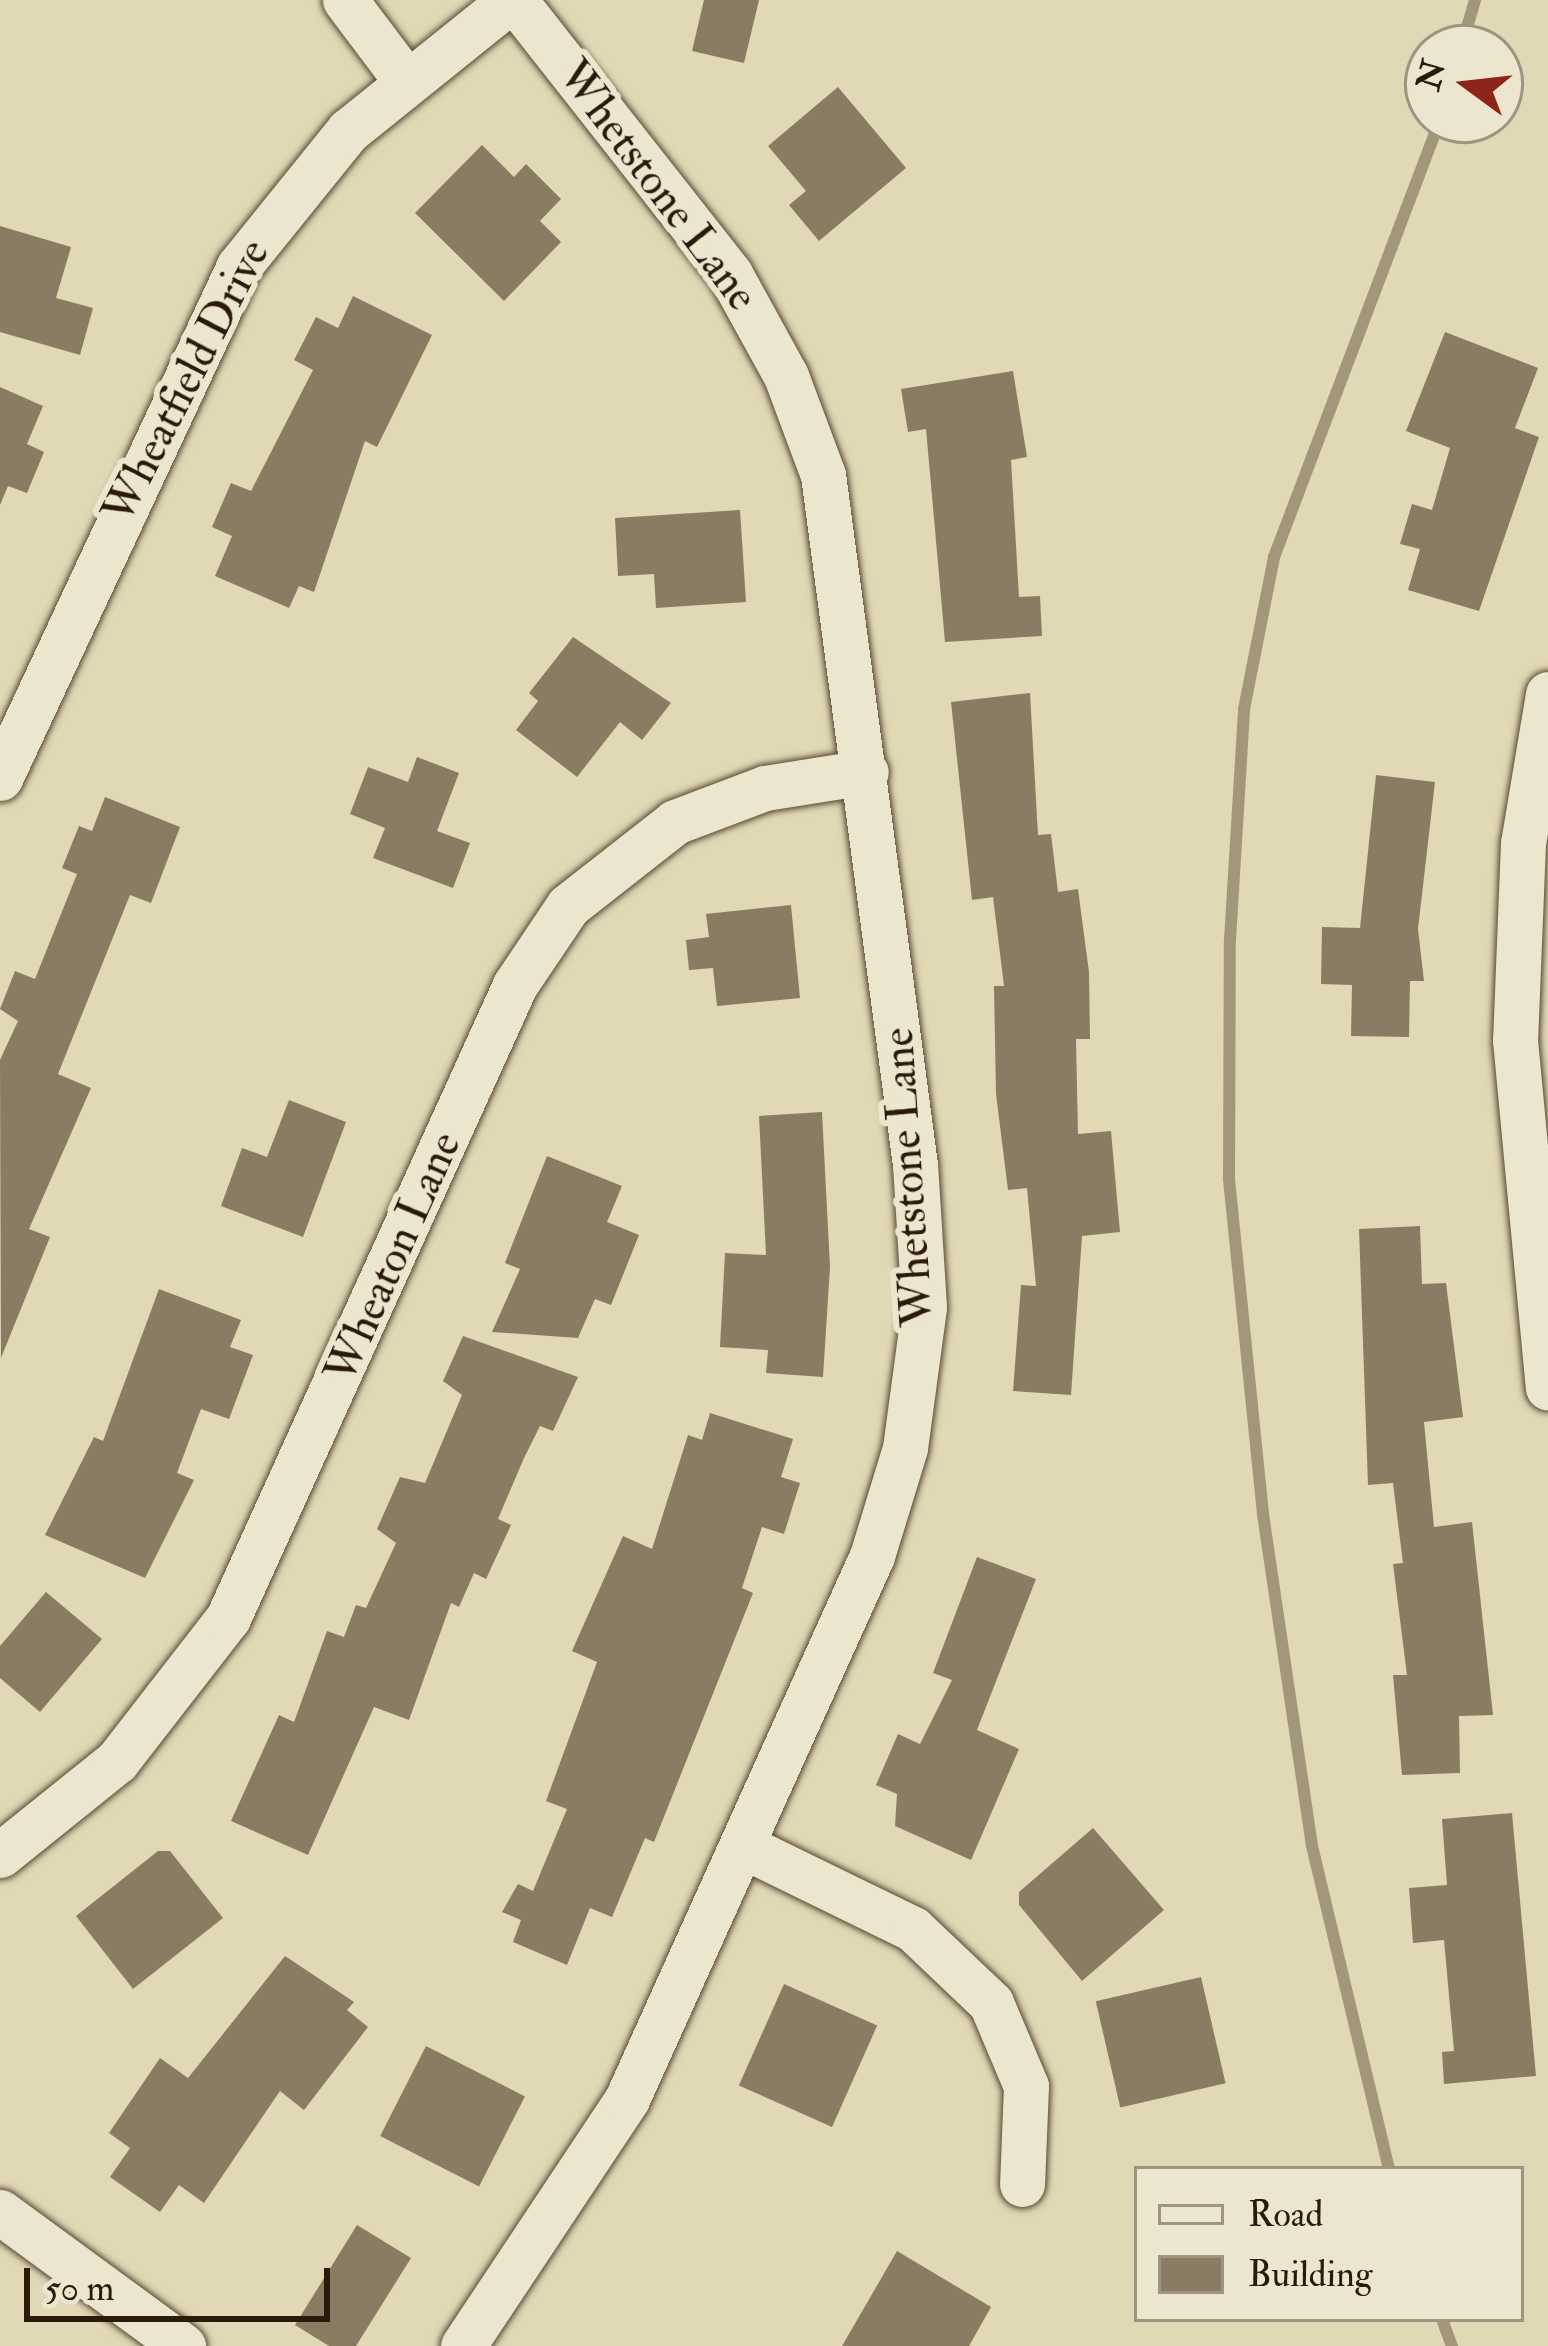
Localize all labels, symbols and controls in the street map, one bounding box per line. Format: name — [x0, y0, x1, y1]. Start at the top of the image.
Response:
north arrow — [1404, 24, 1524, 144]
street label: Whetstone Lane — [545, 50, 769, 322]
text: N — [1408, 56, 1455, 95]
street label: Wheatfield Drive — [92, 231, 282, 533]
street label: Whetstone Lane — [872, 1026, 946, 1328]
street label: Wheaton Lane — [315, 1124, 473, 1392]
legend — [1134, 2166, 1524, 2322]
text: Road — [1248, 2192, 1323, 2237]
scale bar — [30, 2244, 336, 2318]
text: Building — [1248, 2252, 1372, 2297]
text: 50 m — [45, 2266, 114, 2311]

